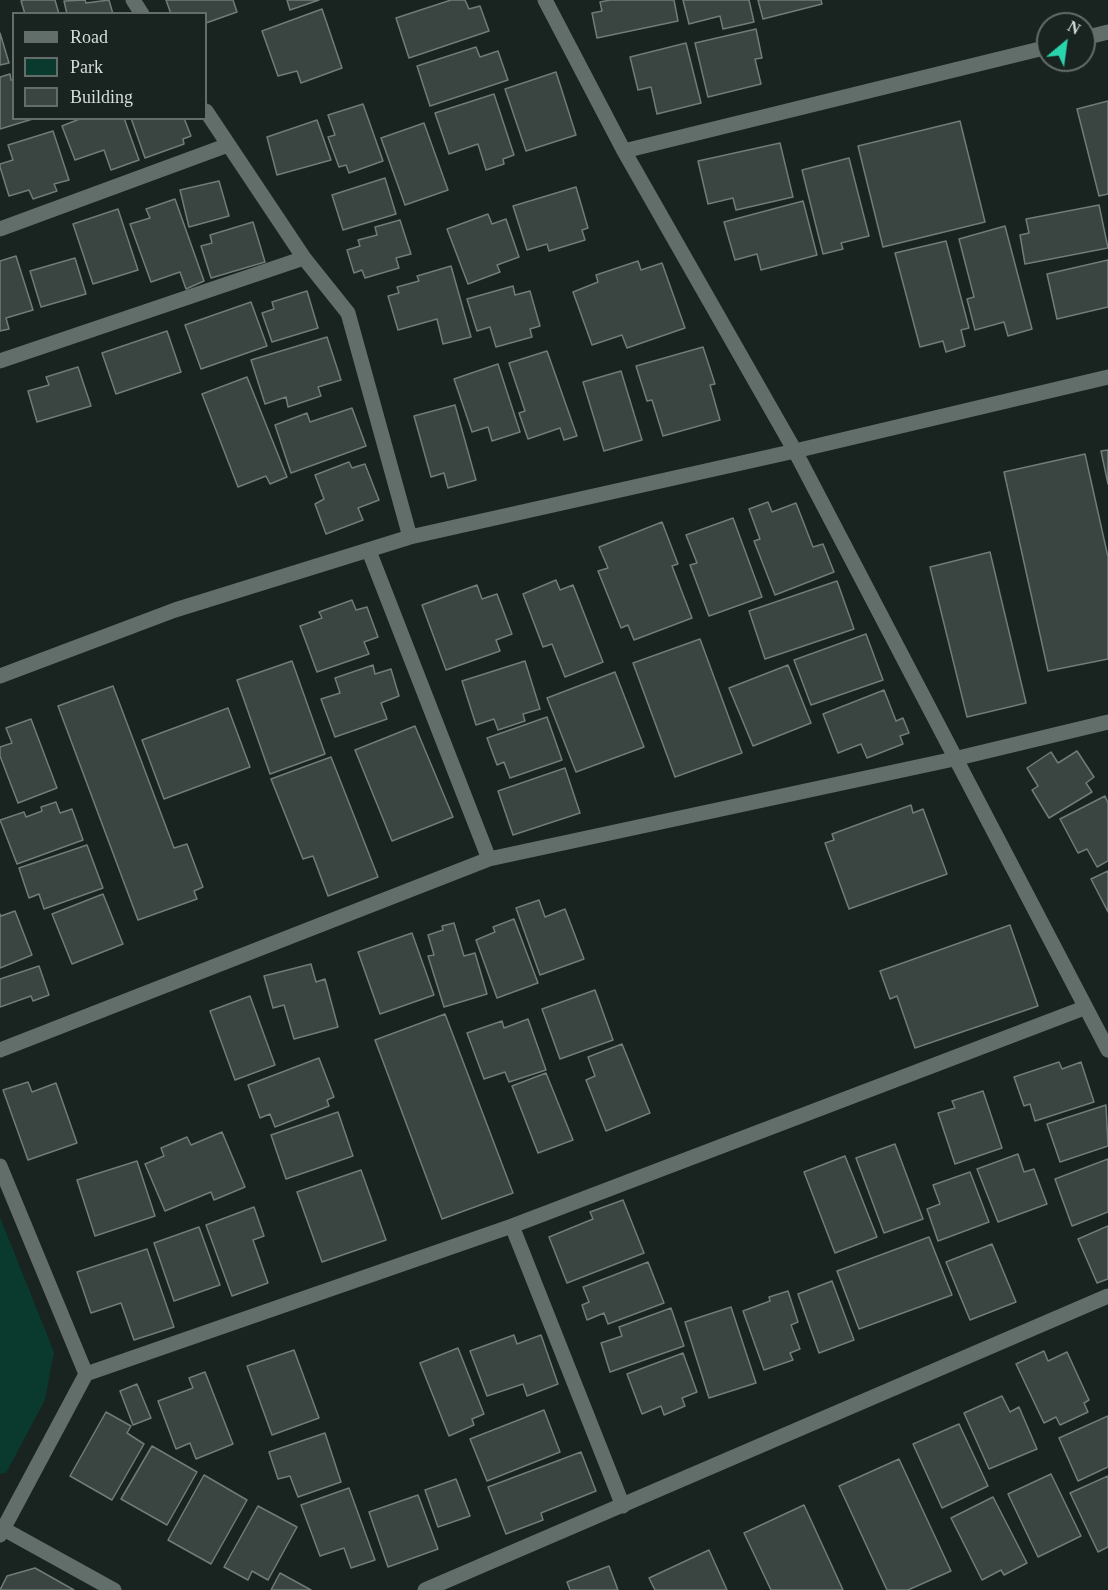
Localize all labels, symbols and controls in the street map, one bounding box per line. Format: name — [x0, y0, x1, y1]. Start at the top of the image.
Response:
legend — [12, 12, 207, 120]
north arrow — [1036, 12, 1096, 72]
text: N — [1065, 17, 1083, 38]
text: Road — [70, 27, 108, 47]
text: Park — [70, 57, 103, 77]
text: Building — [70, 87, 133, 107]

